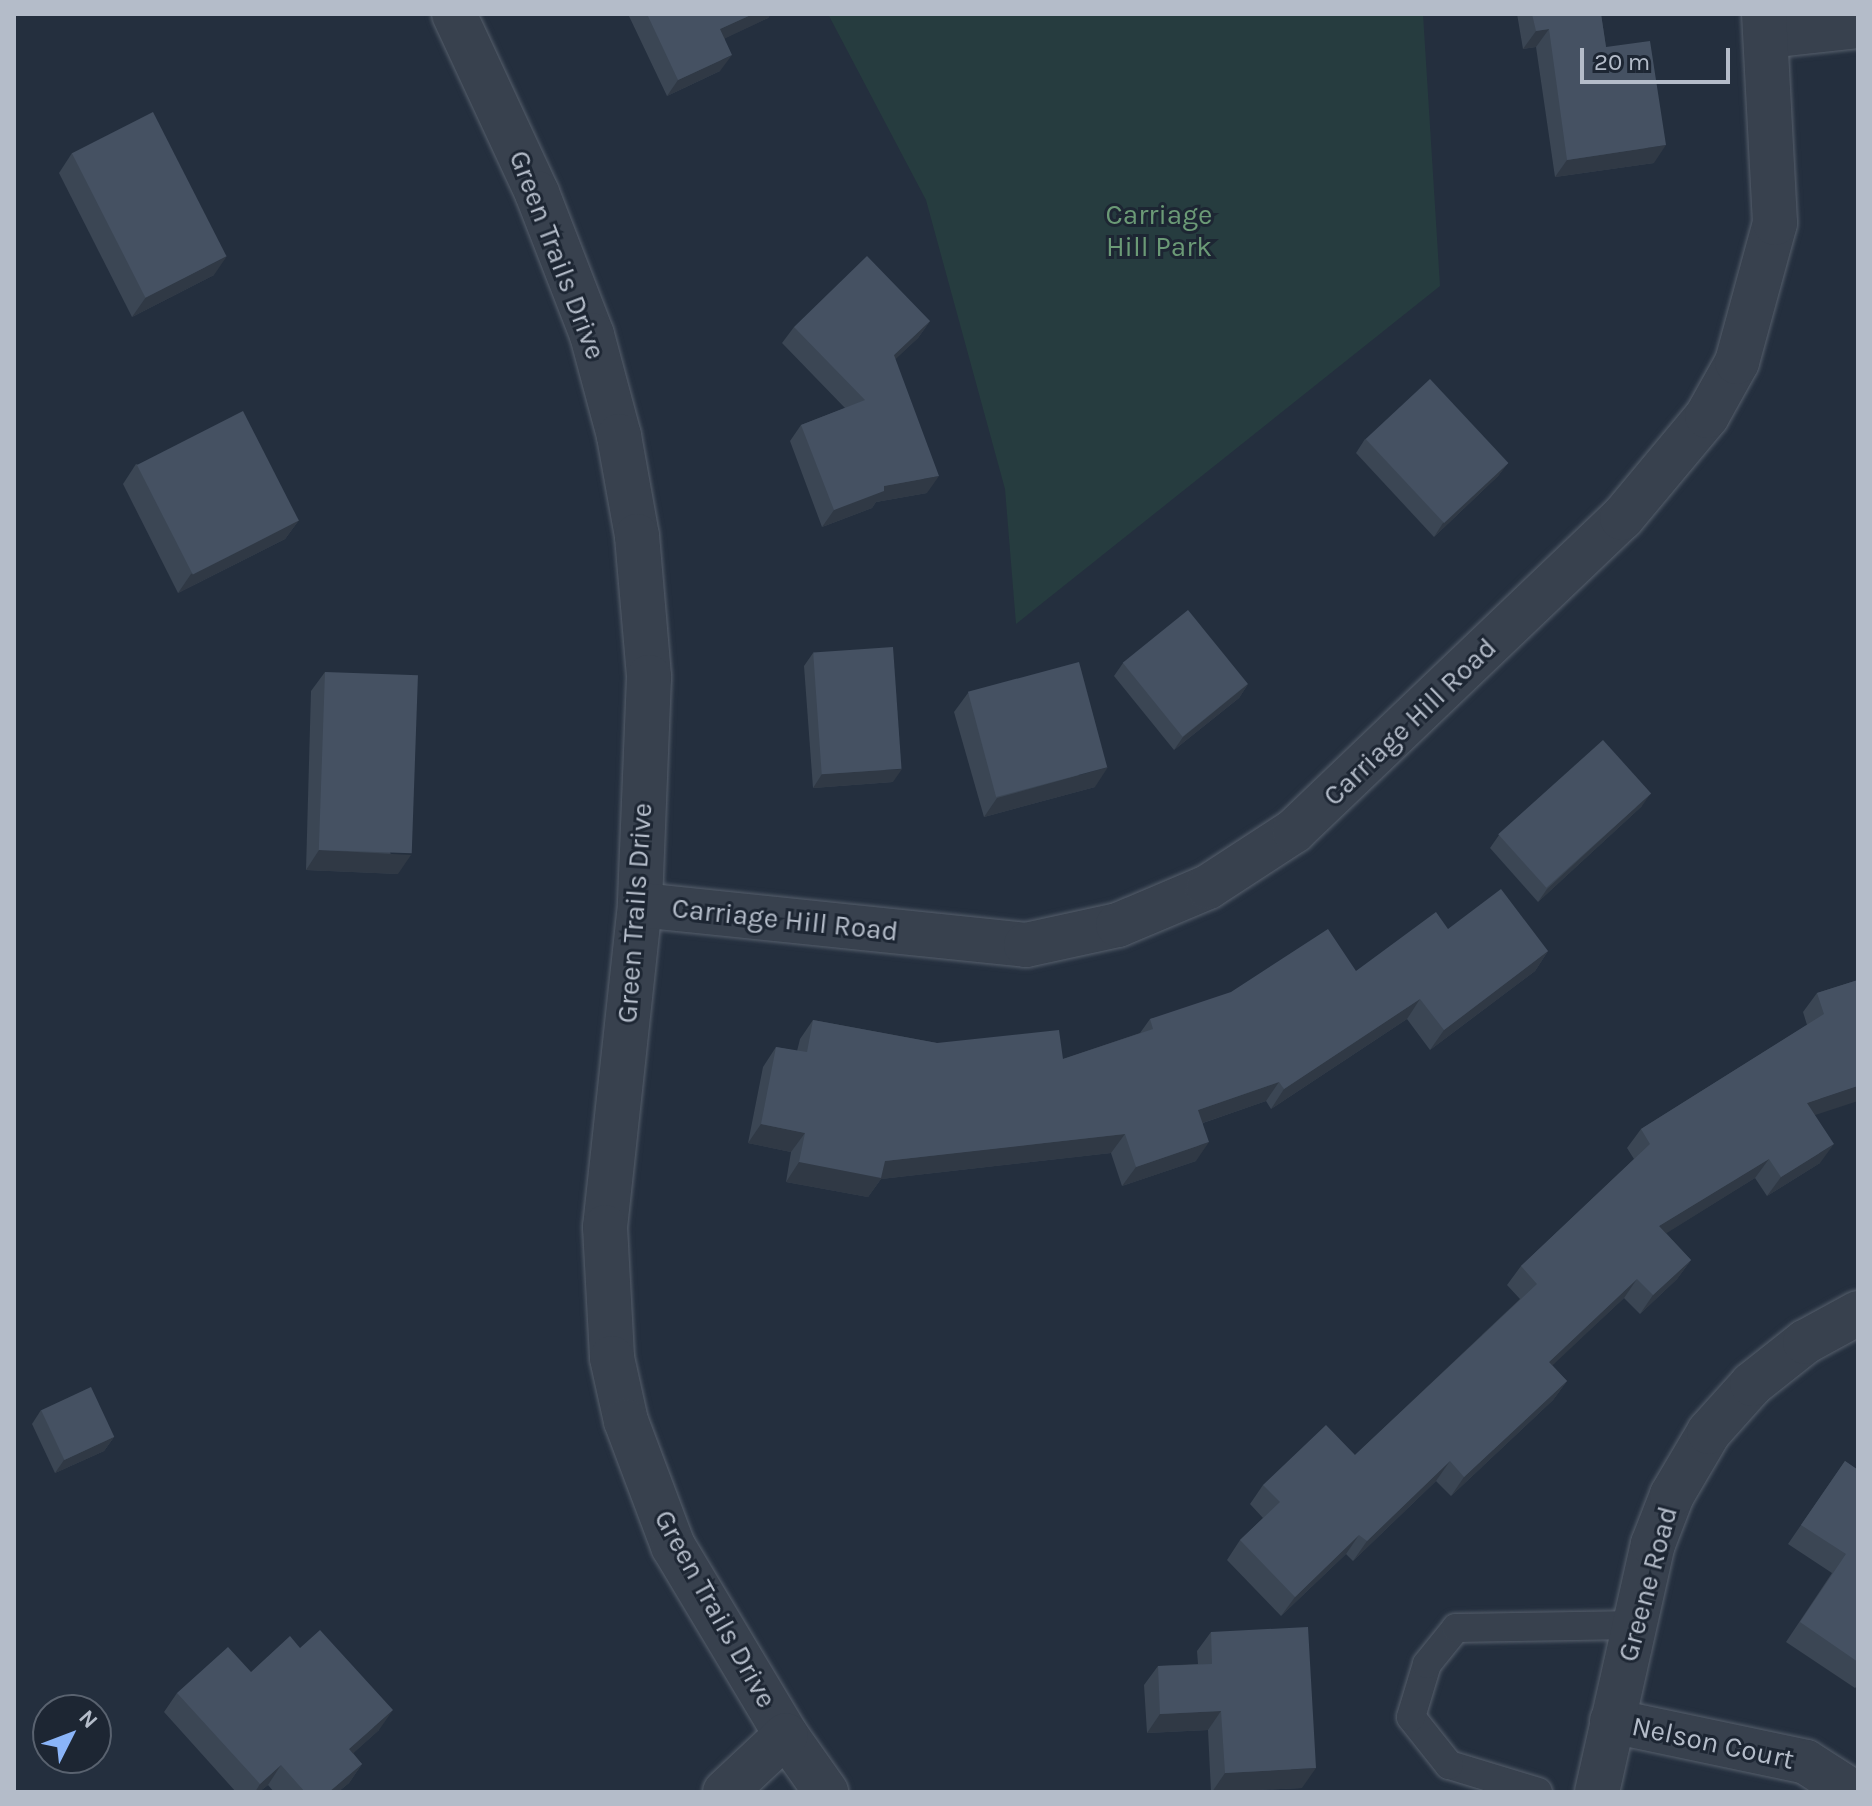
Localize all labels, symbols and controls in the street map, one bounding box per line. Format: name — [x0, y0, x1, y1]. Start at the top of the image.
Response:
scale bar — [1584, 32, 1734, 82]
text: 20 m — [1594, 48, 1650, 76]
street label: Green Trails Drive — [502, 146, 612, 364]
park label: Carriage Hill Park — [1106, 198, 1212, 264]
street label: Carriage Hill Road — [1317, 631, 1503, 813]
street label: Green Trails Drive — [611, 802, 659, 1024]
street label: Carriage Hill Road — [670, 891, 900, 949]
street label: Greene Road — [1611, 1503, 1685, 1665]
street label: Green Trails Drive — [647, 1504, 783, 1714]
north arrow — [32, 1694, 112, 1774]
text: N — [73, 1705, 103, 1734]
street label: Nelson Court — [1629, 1709, 1797, 1777]

